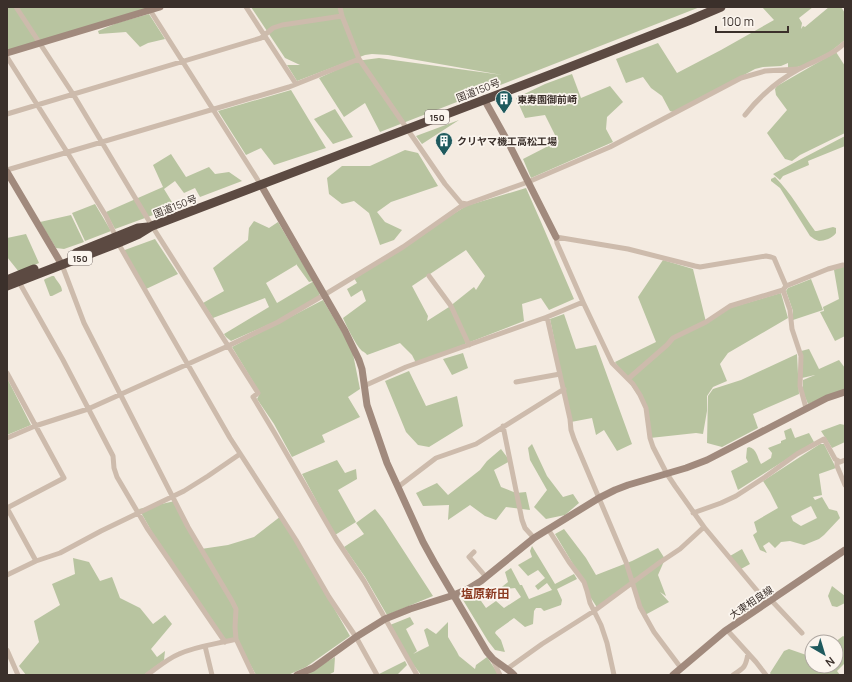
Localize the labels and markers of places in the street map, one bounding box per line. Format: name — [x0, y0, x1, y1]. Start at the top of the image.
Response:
building icon: 東寿園御前崎 — [494, 89, 514, 114]
place label: 東寿園御前崎 — [517, 92, 577, 106]
building icon: クリヤマ機工高松工場 — [434, 131, 454, 156]
place label: クリヤマ機工高松工場 — [457, 134, 557, 148]

